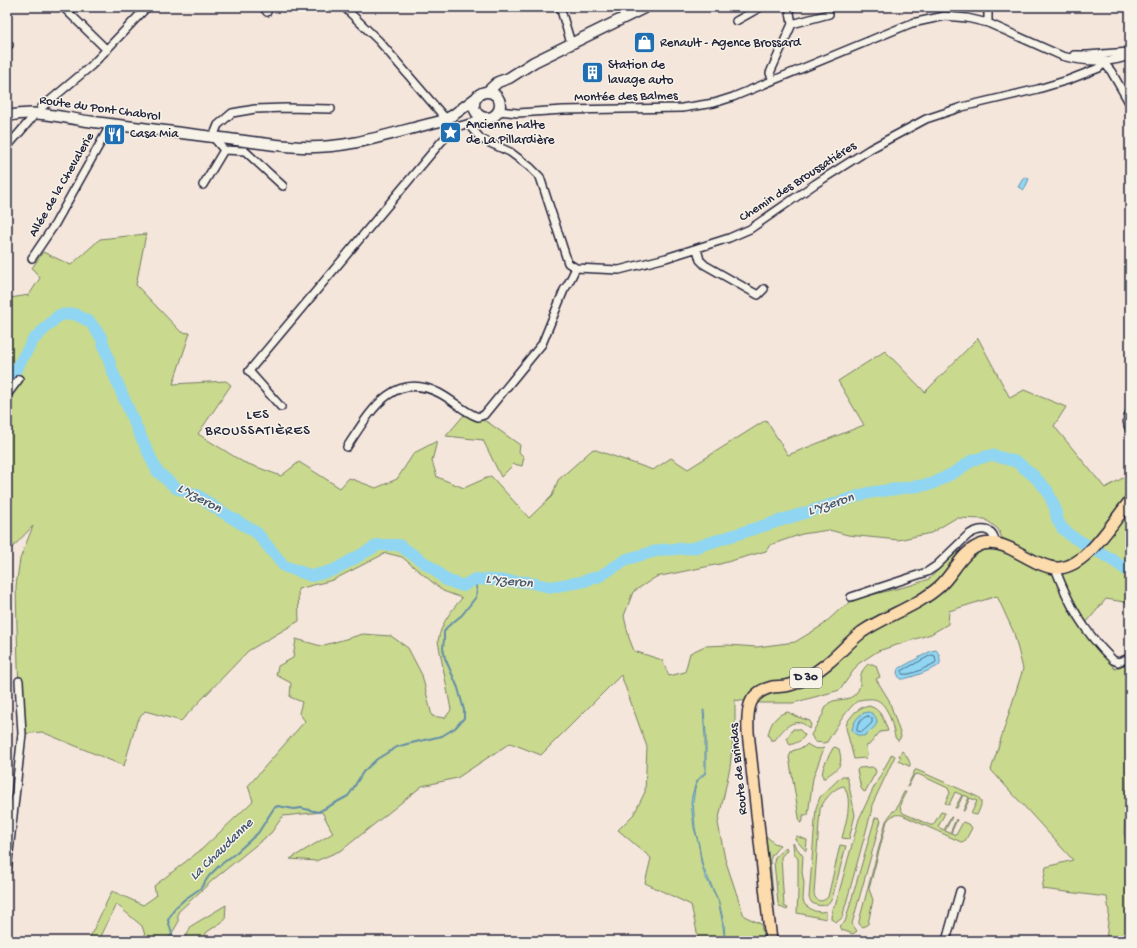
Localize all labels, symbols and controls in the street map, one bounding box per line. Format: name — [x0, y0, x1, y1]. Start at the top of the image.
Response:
shop icon: Renault - Agence Brossard — [632, 30, 658, 56]
place label: Renault - Agence Brossard — [660, 36, 802, 51]
place label: Station de lavage auto — [608, 58, 674, 88]
building icon: Station de lavage auto — [580, 59, 606, 85]
street label: Montée des Balmes — [574, 89, 679, 105]
street label: Route du Pont Chabrol — [38, 93, 162, 125]
place label: Ancienne halte de La Pillardière — [466, 118, 555, 148]
place icon: Ancienne halte de La Pillardière — [438, 119, 464, 145]
restaurant icon: Casa Mia — [102, 121, 128, 147]
place label: Casa Mia — [130, 127, 179, 142]
street label: Allée de la Chevalerie — [26, 130, 98, 240]
street label: Chemin des Broussatiéres — [737, 138, 860, 225]
district label: LES BROUSSATIÈRES — [204, 407, 311, 440]
water label: L'Yzeron — [174, 480, 224, 518]
water label: L'Yzeron — [806, 489, 857, 520]
water label: L'Yzeron — [485, 571, 534, 593]
road number: D 30 — [790, 668, 822, 688]
street label: Route de Brindas — [727, 721, 751, 816]
water label: La Chaudanne — [187, 815, 258, 885]

